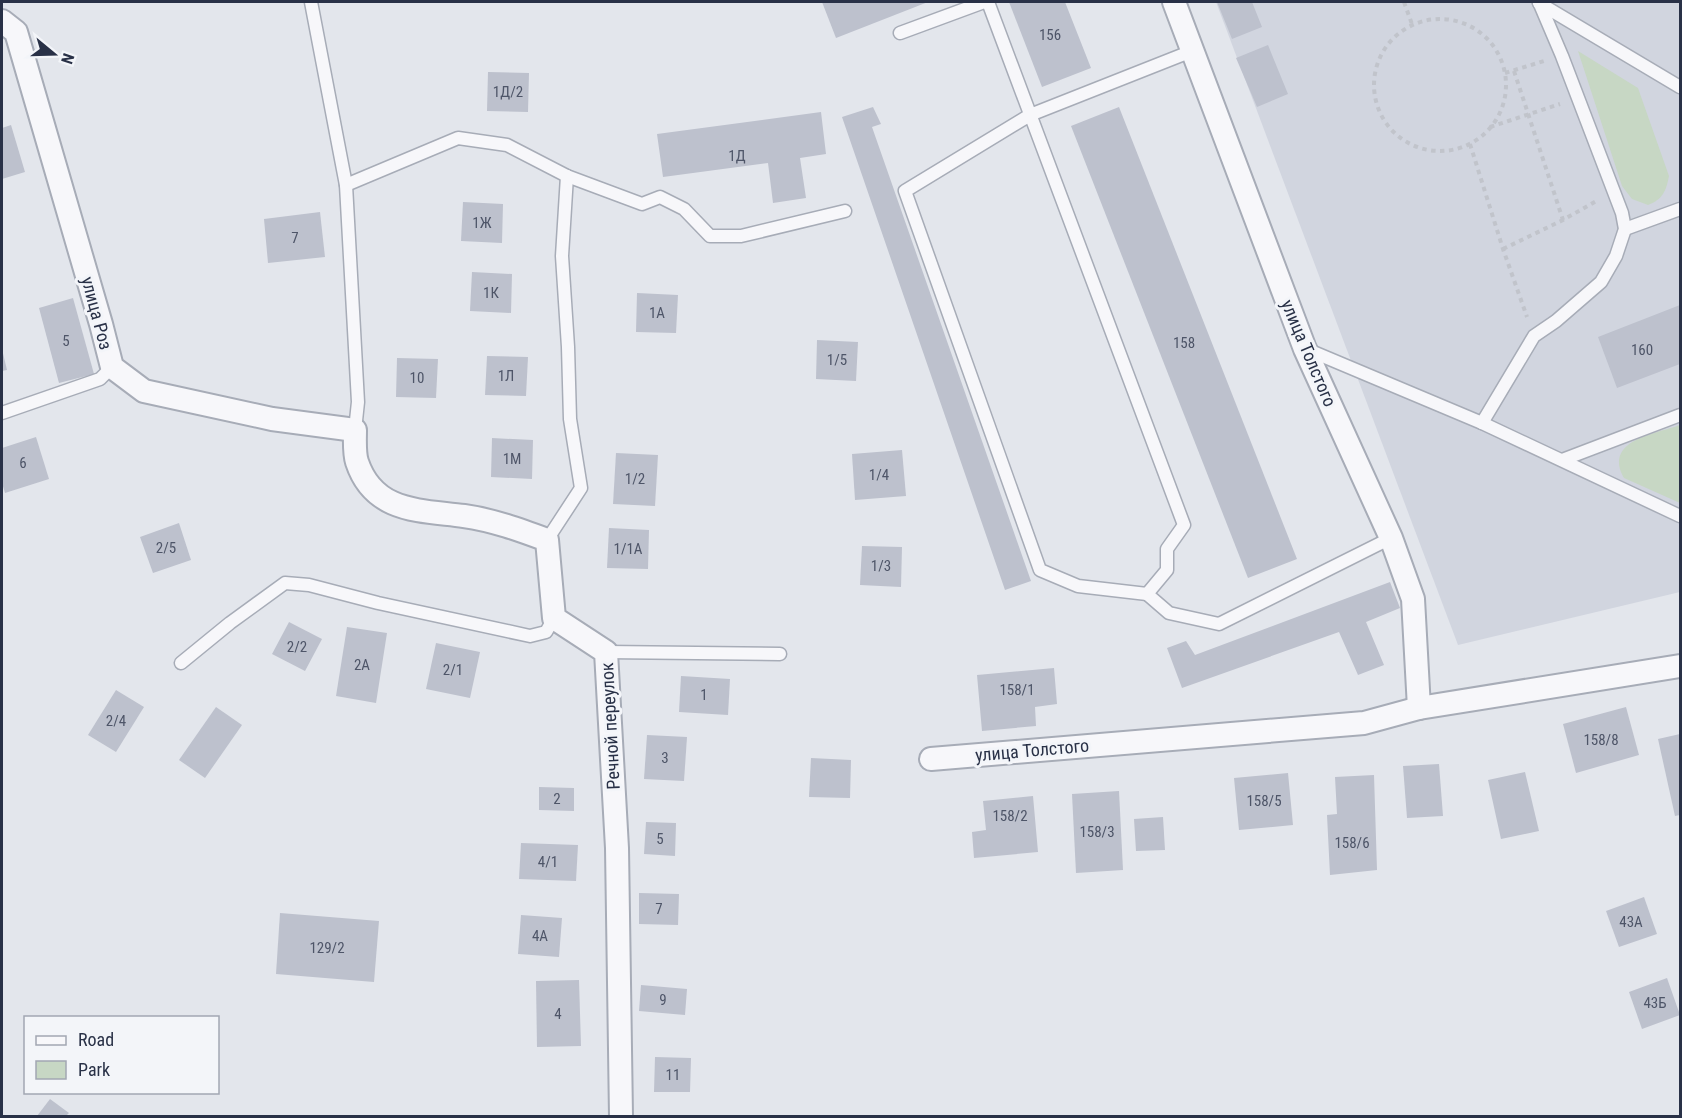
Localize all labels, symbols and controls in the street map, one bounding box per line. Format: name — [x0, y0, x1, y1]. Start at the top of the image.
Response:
north arrow — [24, 24, 84, 84]
house number: 156 — [1039, 26, 1061, 44]
text: N — [57, 51, 78, 66]
house number: 1Д/2 — [493, 83, 523, 101]
house number: 1Д — [728, 147, 746, 165]
house number: 1Ж — [472, 214, 492, 232]
house number: 7 — [291, 229, 299, 247]
street label: улица Роз — [77, 274, 117, 352]
house number: 1К — [483, 284, 499, 302]
street label: улица Толстого — [1277, 296, 1341, 410]
house number: 1А — [649, 304, 665, 322]
house number: 5 — [62, 332, 70, 350]
house number: 158 — [1173, 334, 1195, 352]
house number: 160 — [1631, 341, 1653, 359]
house number: 1/5 — [827, 351, 847, 369]
house number: 1Л — [498, 367, 514, 385]
house number: 10 — [410, 369, 424, 387]
house number: 1М — [503, 450, 521, 468]
house number: 6 — [19, 454, 27, 472]
house number: 1/4 — [869, 466, 889, 484]
house number: 1/2 — [625, 470, 645, 488]
house number: 2/5 — [156, 539, 176, 557]
house number: 1/1А — [613, 540, 643, 558]
house number: 1/3 — [871, 557, 891, 575]
house number: 2/2 — [287, 638, 307, 656]
house number: 2А — [354, 656, 370, 674]
house number: 2/1 — [443, 661, 463, 679]
street label: Речной переулок — [596, 662, 624, 790]
house number: 158/1 — [999, 681, 1035, 699]
house number: 1 — [700, 686, 708, 704]
house number: 2/4 — [106, 712, 126, 730]
house number: 158/8 — [1583, 731, 1619, 749]
street label: улица Толстого — [974, 735, 1090, 765]
house number: 3 — [661, 749, 669, 767]
house number: 2 — [553, 790, 561, 808]
house number: 158/5 — [1246, 792, 1282, 810]
house number: 158/2 — [992, 807, 1028, 825]
house number: 158/3 — [1079, 823, 1115, 841]
house number: 5 — [656, 830, 664, 848]
house number: 158/6 — [1334, 834, 1370, 852]
house number: 4/1 — [538, 853, 558, 871]
house number: 7 — [655, 900, 663, 918]
house number: 43А — [1619, 913, 1643, 931]
house number: 4А — [532, 927, 548, 945]
house number: 129/2 — [309, 939, 345, 957]
house number: 9 — [659, 991, 667, 1009]
house number: 43Б — [1643, 994, 1667, 1012]
house number: 4 — [554, 1005, 562, 1023]
legend — [24, 1016, 219, 1094]
text: Road — [78, 1029, 114, 1050]
text: Park — [78, 1059, 110, 1080]
house number: 11 — [666, 1066, 680, 1084]

